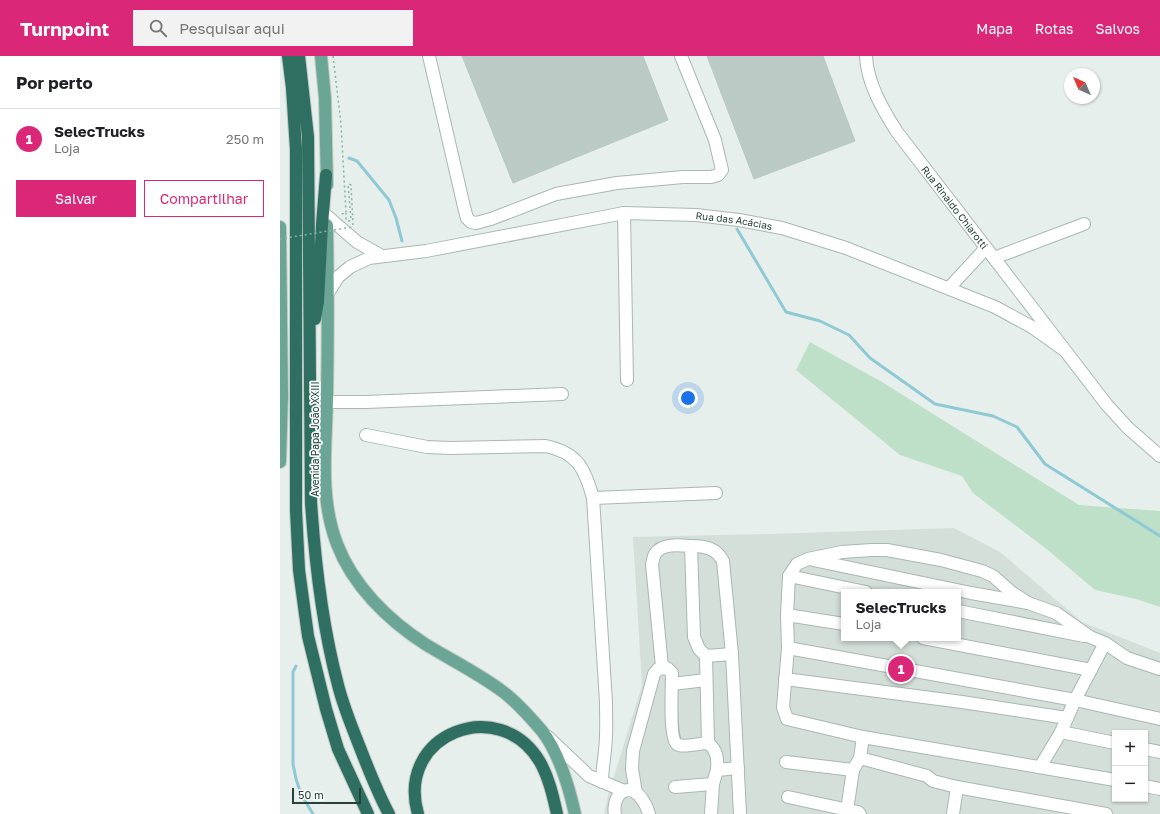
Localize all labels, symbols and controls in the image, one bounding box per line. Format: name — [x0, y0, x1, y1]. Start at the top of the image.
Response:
search box — [133, 10, 413, 46]
text: Turnpoint — [20, 17, 109, 40]
icon: search — [147, 17, 169, 39]
text: Pesquisar aqui — [179, 19, 285, 37]
text: Mapa — [976, 20, 1013, 37]
text: Rotas — [1035, 20, 1074, 37]
text: Salvos — [1096, 20, 1140, 37]
north arrow — [1064, 68, 1100, 104]
text: Por perto — [16, 72, 93, 93]
text: SelecTrucks — [54, 122, 145, 140]
text: 1 — [26, 131, 32, 147]
text: 250 m — [226, 131, 264, 147]
text: Loja — [54, 140, 80, 156]
street label: Rua Rinaldo Chiarotti — [919, 163, 991, 251]
button: Salvar — [16, 180, 136, 217]
button: Compartilhar — [144, 180, 264, 217]
street label: Rua das Acácias — [695, 209, 773, 232]
street label: Avenida Papa João XXIII — [309, 381, 321, 497]
your location — [678, 388, 698, 408]
popup — [841, 589, 961, 641]
text: SelecTrucks — [856, 598, 946, 616]
text: Loja — [856, 616, 881, 632]
pin: 1 — [888, 654, 914, 684]
map controls — [1112, 730, 1148, 802]
button: + — [1112, 730, 1148, 766]
button: − — [1112, 766, 1148, 802]
scale bar — [292, 786, 361, 805]
text: 50 m — [298, 788, 324, 801]

